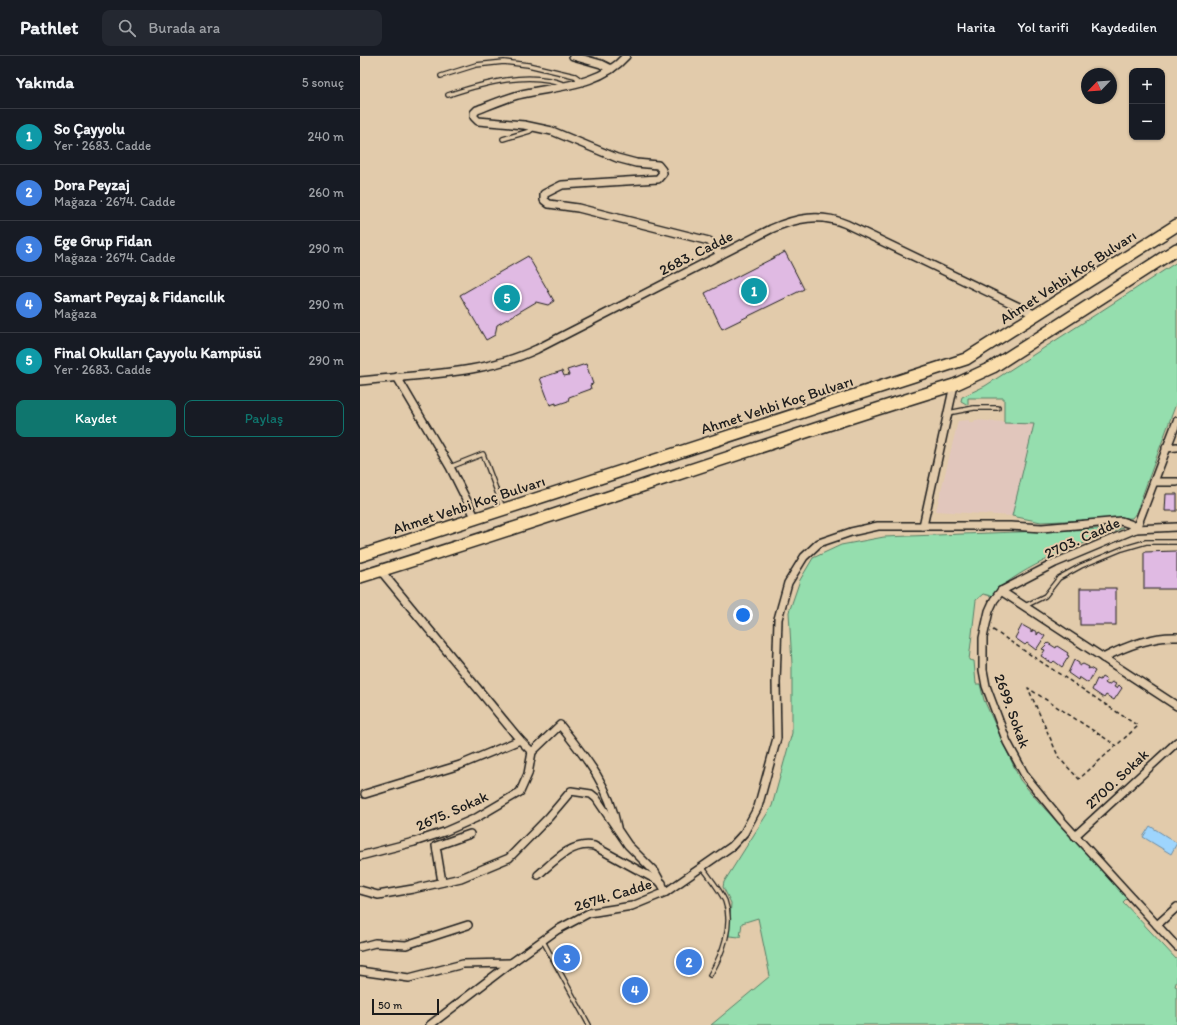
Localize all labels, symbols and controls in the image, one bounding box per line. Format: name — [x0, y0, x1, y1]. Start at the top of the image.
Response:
search box — [102, 10, 382, 46]
text: Pathlet — [20, 16, 78, 39]
icon: search — [116, 17, 138, 39]
text: Burada ara — [148, 19, 220, 37]
text: Harita — [957, 19, 995, 36]
text: Yol tarifi — [1017, 19, 1069, 36]
text: Kaydedilen — [1091, 19, 1157, 36]
north arrow — [1081, 68, 1117, 104]
map controls — [1129, 68, 1165, 140]
button: + — [1129, 68, 1165, 104]
text: Yakında — [16, 72, 74, 92]
text: 5 sonuç — [302, 75, 344, 90]
button: − — [1129, 104, 1165, 140]
text: So Çayyolu — [54, 120, 125, 138]
text: 1 — [26, 129, 32, 144]
text: 240 m — [307, 129, 344, 144]
text: Yer · 2683. Cadde — [54, 138, 151, 153]
text: Dora Peyzaj — [54, 176, 130, 194]
text: 2 — [26, 185, 32, 200]
text: 260 m — [308, 185, 344, 200]
text: Mağaza · 2674. Cadde — [54, 194, 175, 209]
street label: Ahmet Vehbi Koç Bulvarı — [996, 226, 1140, 328]
street label: 2683. Cadde — [656, 227, 736, 279]
text: Ege Grup Fidan — [54, 232, 152, 250]
text: 3 — [25, 241, 33, 256]
text: 290 m — [308, 241, 344, 256]
text: Mağaza · 2674. Cadde — [54, 250, 175, 265]
pin: 1 — [741, 276, 767, 306]
pin: 5 — [494, 283, 520, 313]
text: Samart Peyzaj & Fidancılık — [54, 288, 225, 306]
text: 4 — [25, 297, 33, 312]
text: 290 m — [308, 297, 344, 312]
text: Mağaza — [54, 306, 97, 321]
text: Final Okulları Çayyolu Kampüsü — [54, 344, 261, 362]
text: 5 — [26, 353, 32, 368]
text: 290 m — [308, 353, 344, 368]
text: Yer · 2683. Cadde — [54, 362, 151, 377]
street label: Ahmet Vehbi Koç Bulvarı — [699, 372, 855, 438]
button: Kaydet — [16, 400, 176, 437]
button: Paylaş — [184, 400, 344, 437]
street label: Ahmet Vehbi Koç Bulvarı — [391, 472, 547, 538]
street label: 2703. Cadde — [1041, 513, 1123, 563]
your location — [733, 605, 753, 625]
street label: 2699. Sokak — [990, 672, 1034, 751]
street label: 2700. Sokak — [1082, 745, 1153, 813]
street label: 2675. Sokak — [413, 787, 491, 835]
street label: 2674. Cadde — [572, 875, 654, 915]
pin: 3 — [554, 943, 580, 973]
pin: 2 — [676, 947, 702, 977]
pin: 4 — [622, 975, 648, 1005]
scale bar — [372, 997, 439, 1016]
text: 50 m — [378, 999, 402, 1012]

